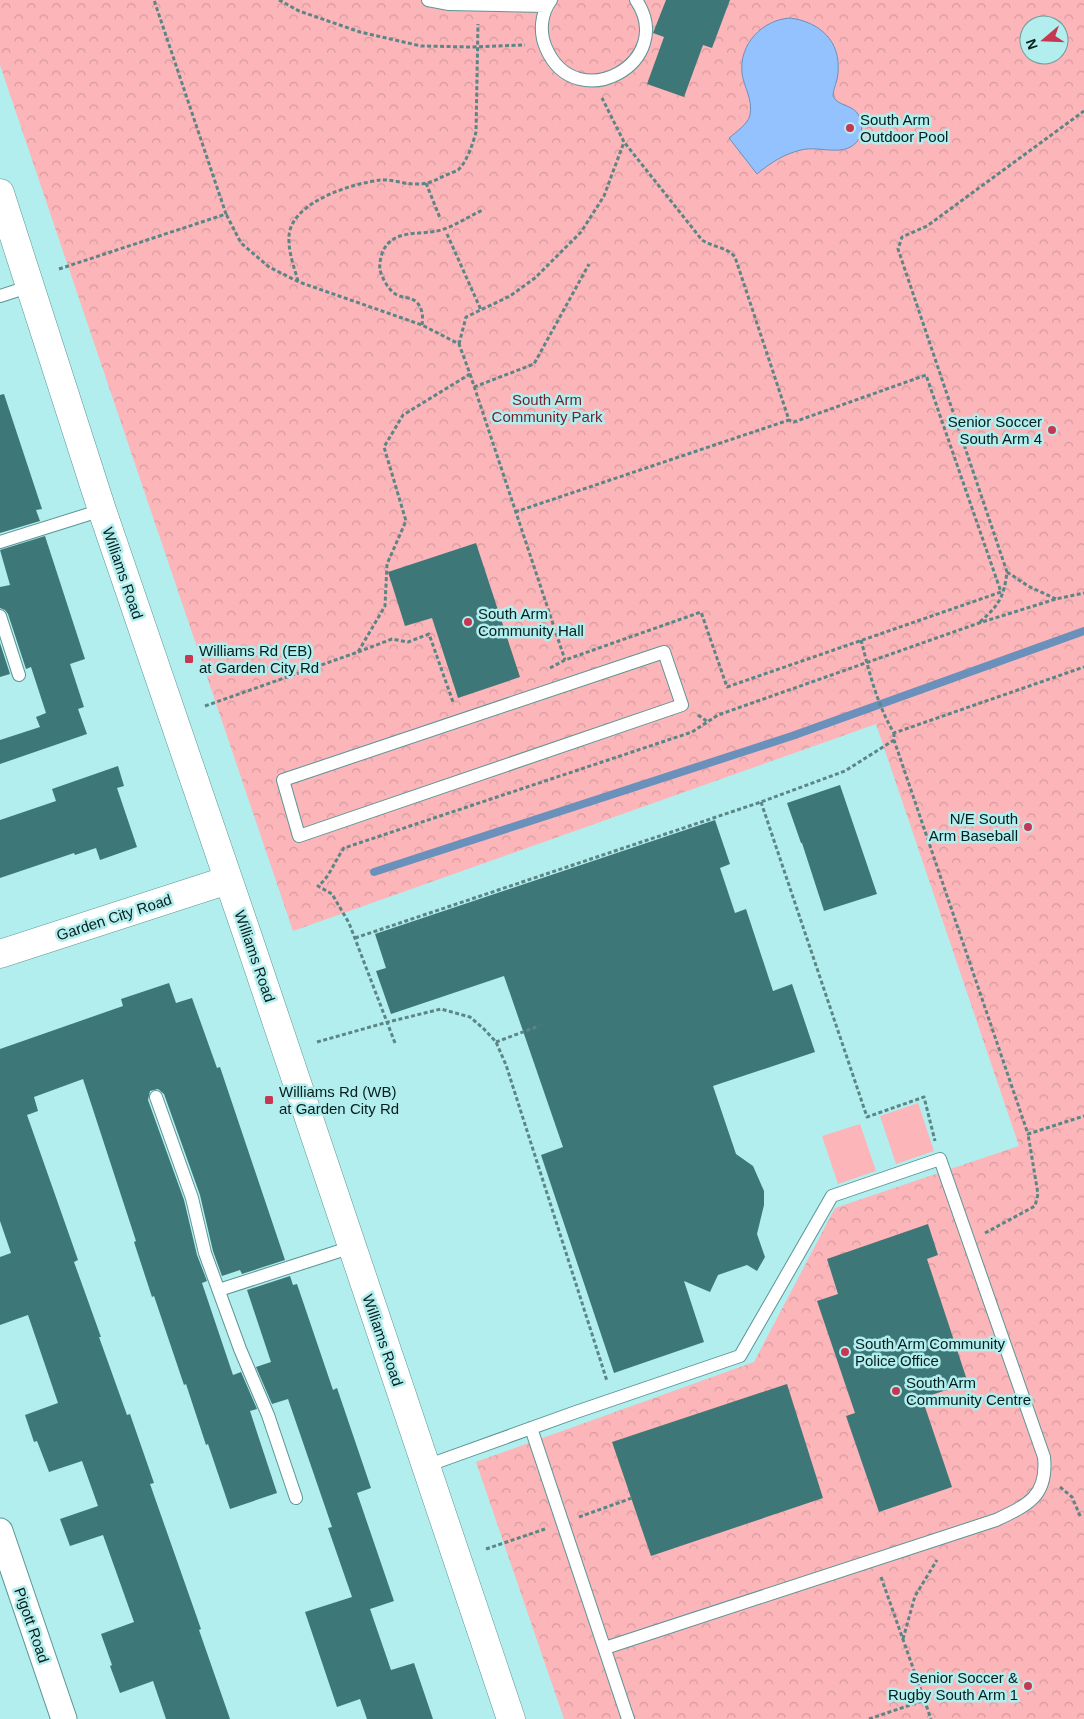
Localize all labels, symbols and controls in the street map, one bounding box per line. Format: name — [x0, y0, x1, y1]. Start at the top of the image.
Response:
north arrow — [1019, 15, 1069, 65]
text: N — [1022, 37, 1041, 52]
place label: South Arm Outdoor Pool — [860, 111, 948, 145]
marker: South Arm Outdoor Pool — [844, 122, 856, 134]
park label: South Arm Community Park — [492, 391, 603, 425]
place label: Senior Soccer South Arm 4 — [948, 413, 1042, 447]
marker: Senior Soccer South Arm 4 — [1046, 424, 1058, 436]
street label: Williams Road — [99, 525, 147, 621]
place label: South Arm Community Hall — [478, 605, 584, 639]
marker: South Arm Community Hall — [462, 616, 474, 628]
place label: Williams Rd (EB) at Garden City Rd — [199, 642, 319, 676]
marker: Williams Rd (EB) at Garden City Rd — [183, 653, 195, 665]
place label: N/E South Arm Baseball — [929, 810, 1018, 844]
marker: N/E South Arm Baseball — [1022, 821, 1034, 833]
street label: Garden City Road — [54, 890, 174, 944]
street label: Williams Road — [231, 908, 279, 1004]
place label: Williams Rd (WB) at Garden City Rd — [279, 1083, 399, 1117]
marker: Williams Rd (WB) at Garden City Rd — [263, 1094, 275, 1106]
street label: Williams Road — [359, 1292, 407, 1388]
place label: South Arm Community Police Office — [855, 1335, 1006, 1369]
marker: South Arm Community Police Office — [839, 1346, 851, 1358]
place label: South Arm Community Centre — [906, 1374, 1031, 1408]
marker: South Arm Community Centre — [890, 1385, 902, 1397]
street label: Pigott Road — [11, 1585, 53, 1665]
place label: Senior Soccer & Rugby South Arm 1 — [888, 1669, 1018, 1703]
marker: Senior Soccer & Rugby South Arm 1 — [1022, 1680, 1034, 1692]

